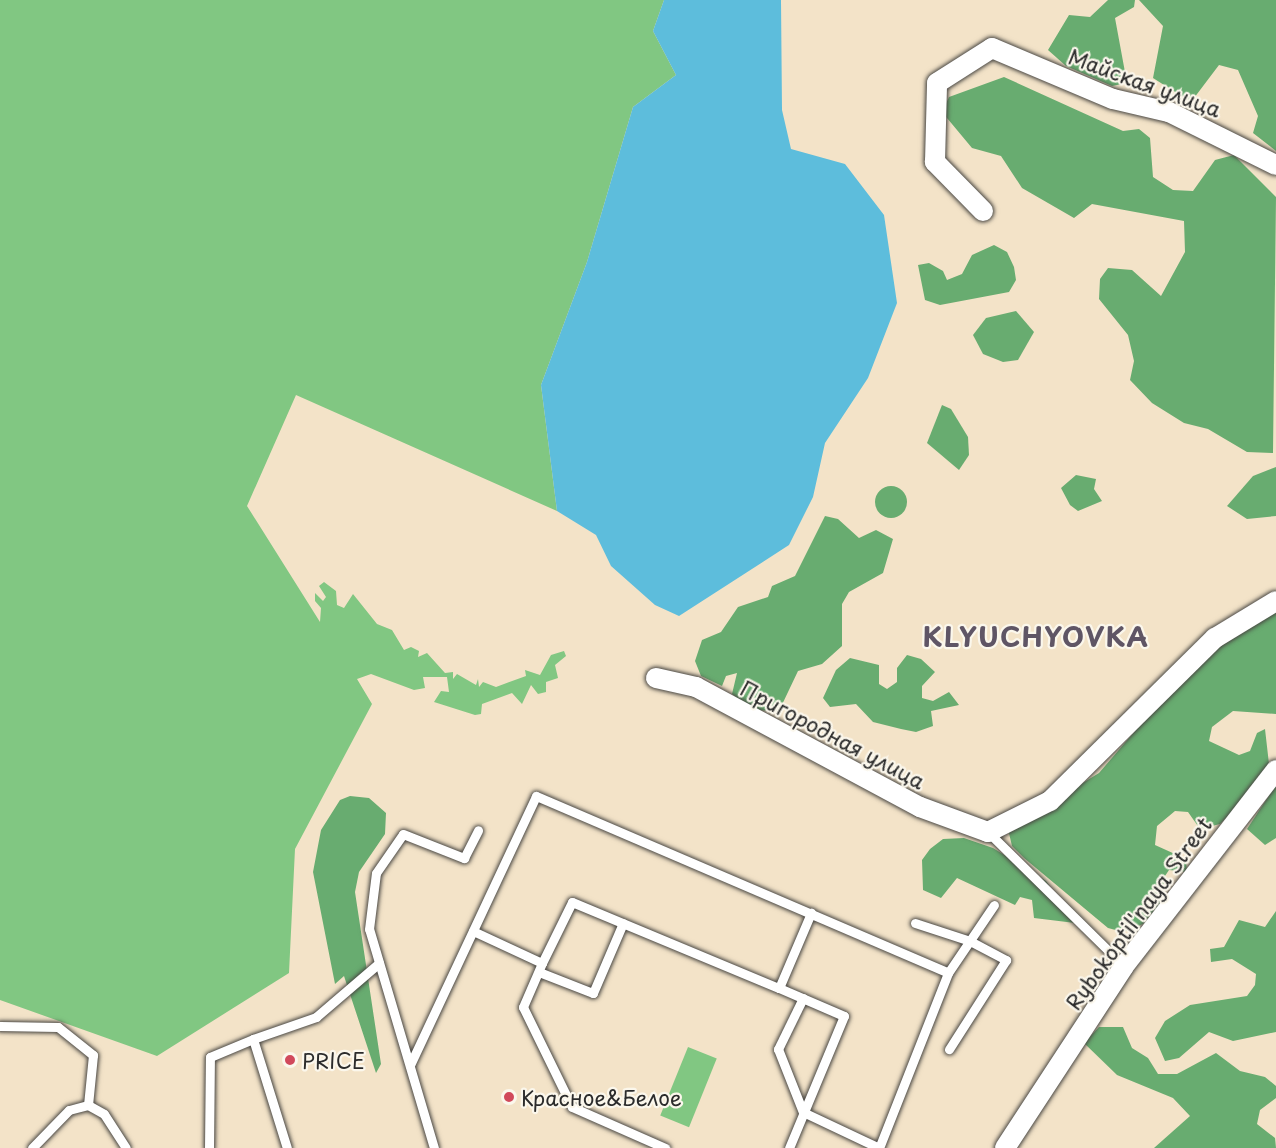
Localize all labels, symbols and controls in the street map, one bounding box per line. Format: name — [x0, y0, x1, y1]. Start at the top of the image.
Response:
street label: Майская улица — [1065, 43, 1225, 121]
district label: KLYUCHYOVKA — [923, 620, 1149, 652]
street label: Пригородная улица — [736, 674, 930, 794]
street label: Rybokoptil'naya Street — [1060, 812, 1216, 1014]
place label: PRICE — [302, 1047, 365, 1073]
marker: PRICE — [283, 1053, 297, 1067]
place label: Красное&Белое — [521, 1084, 682, 1110]
marker: Красное&Белое — [502, 1090, 516, 1104]

